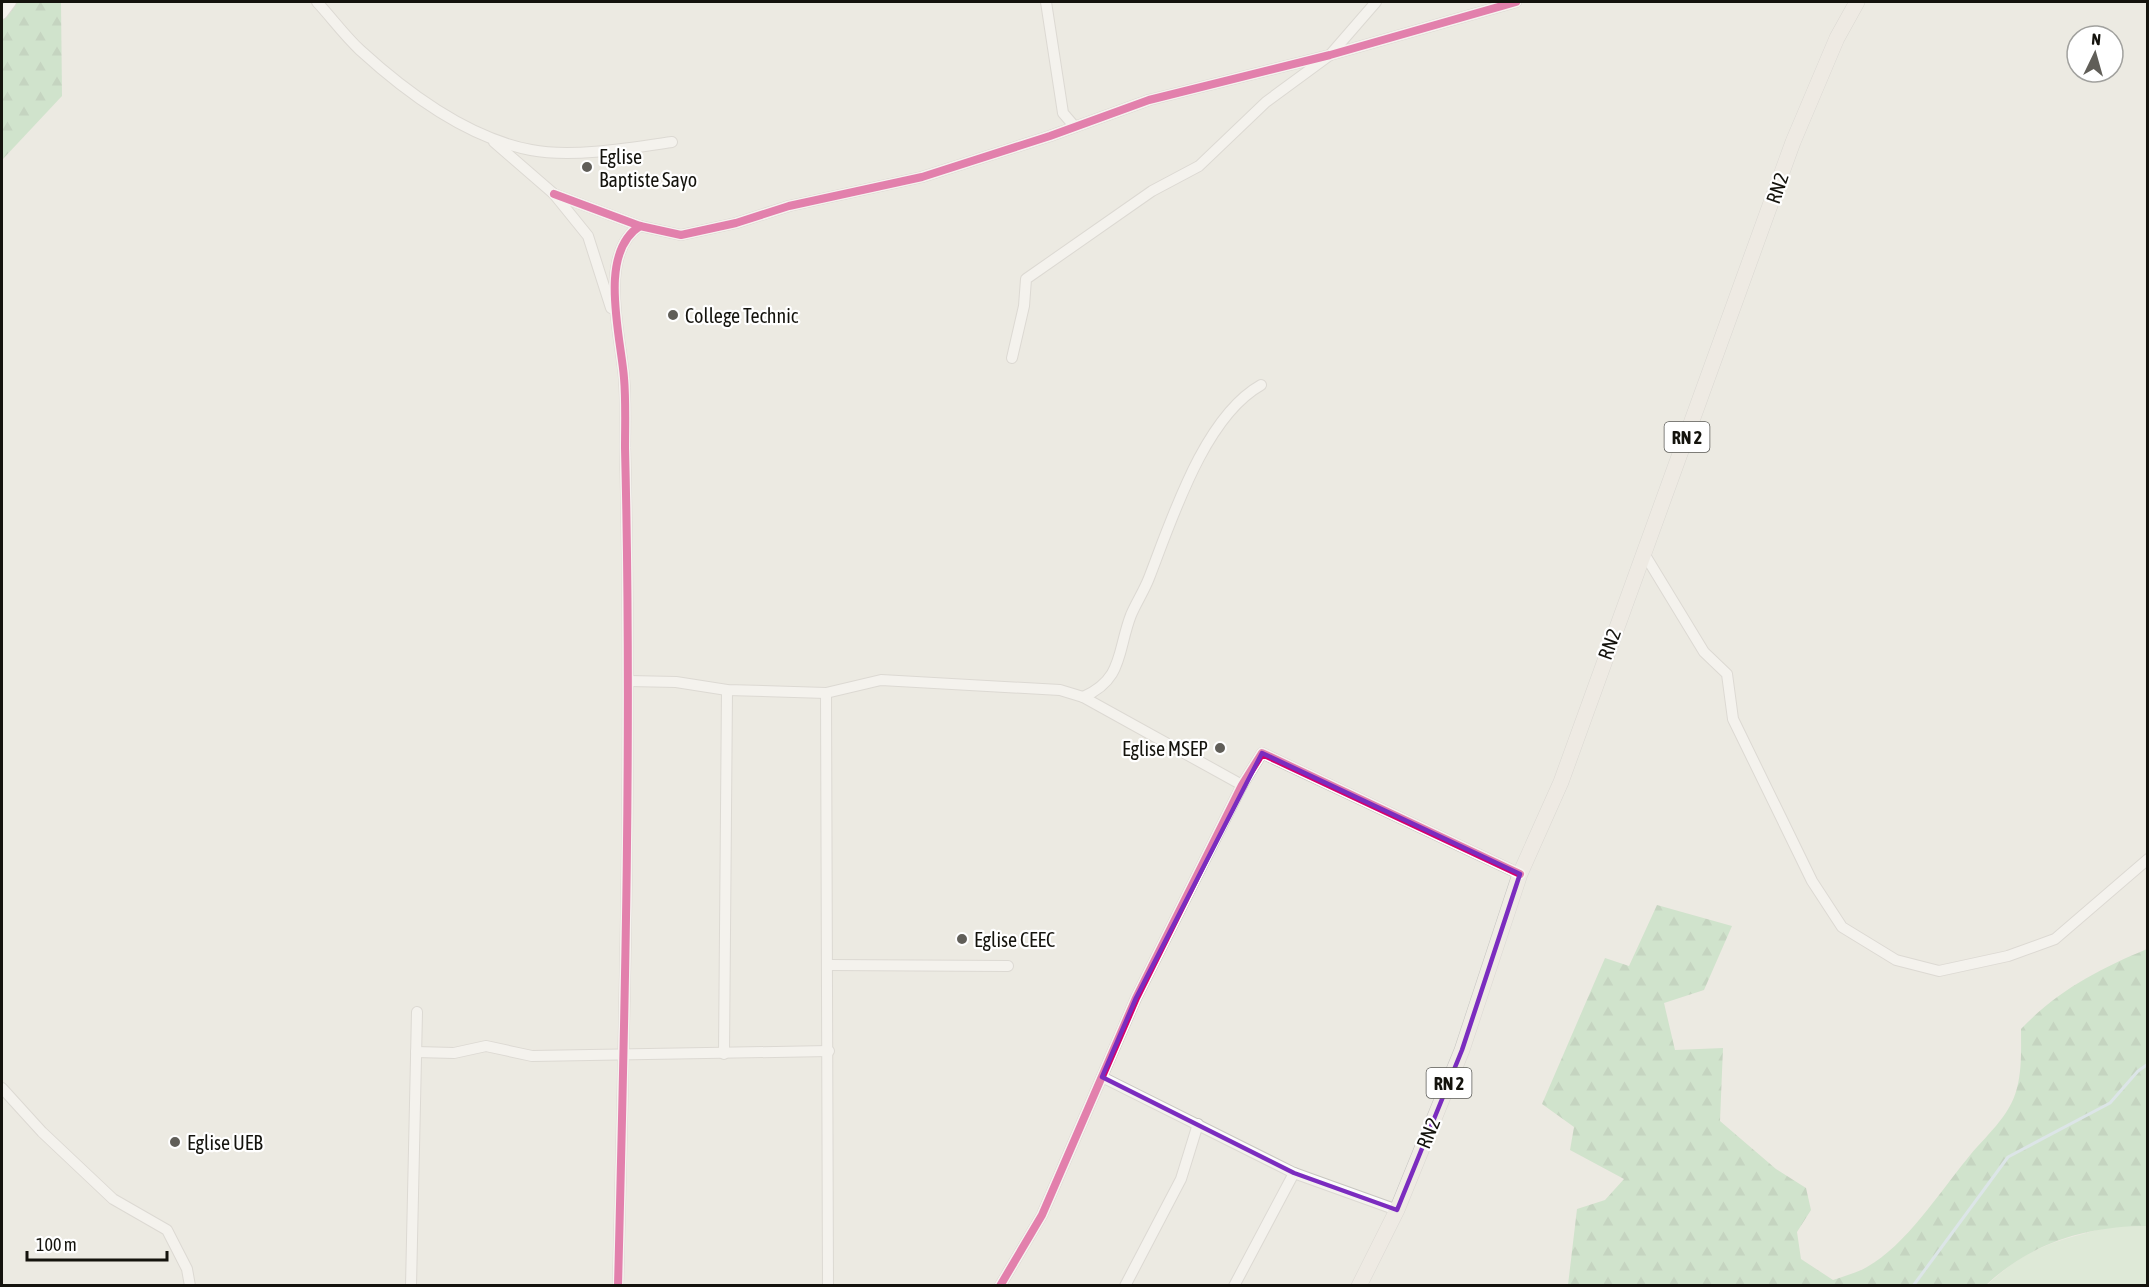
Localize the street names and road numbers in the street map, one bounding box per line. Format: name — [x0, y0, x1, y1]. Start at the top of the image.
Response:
street label: RN2 — [1761, 170, 1793, 206]
road number: RN 2 — [1664, 422, 1710, 452]
street label: RN2 — [1593, 625, 1625, 663]
road number: RN 2 — [1426, 1068, 1472, 1098]
street label: RN2 — [1411, 1114, 1445, 1152]

